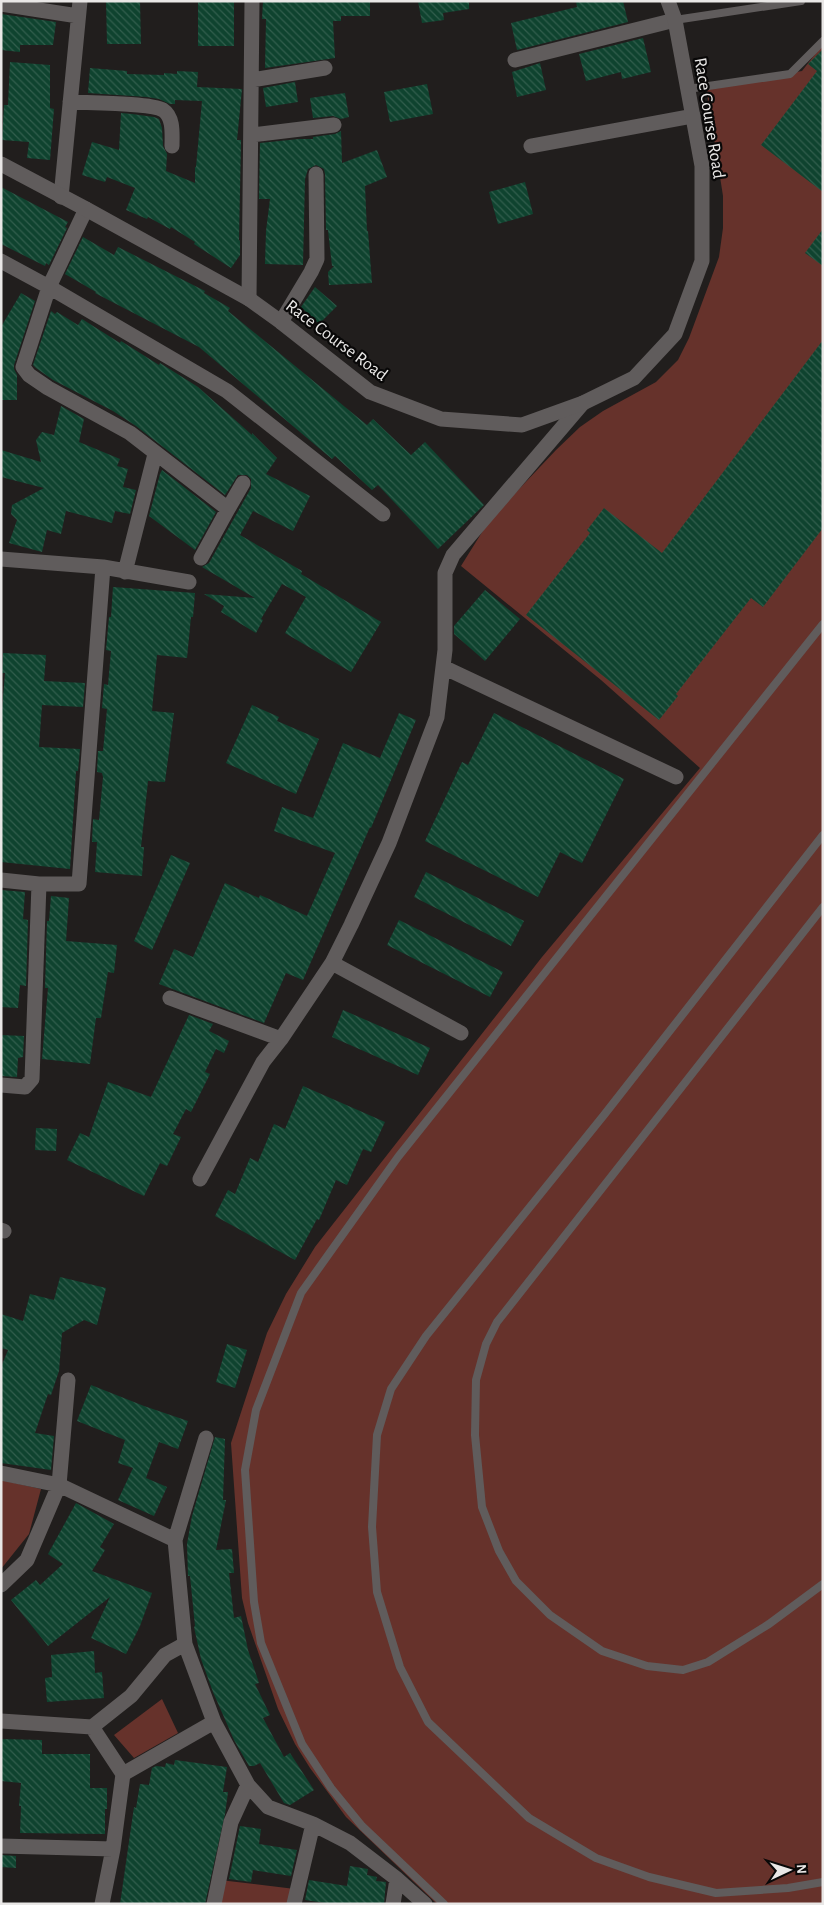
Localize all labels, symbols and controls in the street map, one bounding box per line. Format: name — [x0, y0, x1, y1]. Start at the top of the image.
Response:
street label: Race Course Road — [691, 56, 727, 180]
street label: Race Course Road — [282, 297, 391, 385]
north arrow — [764, 1845, 814, 1895]
text: N — [794, 1864, 808, 1875]

